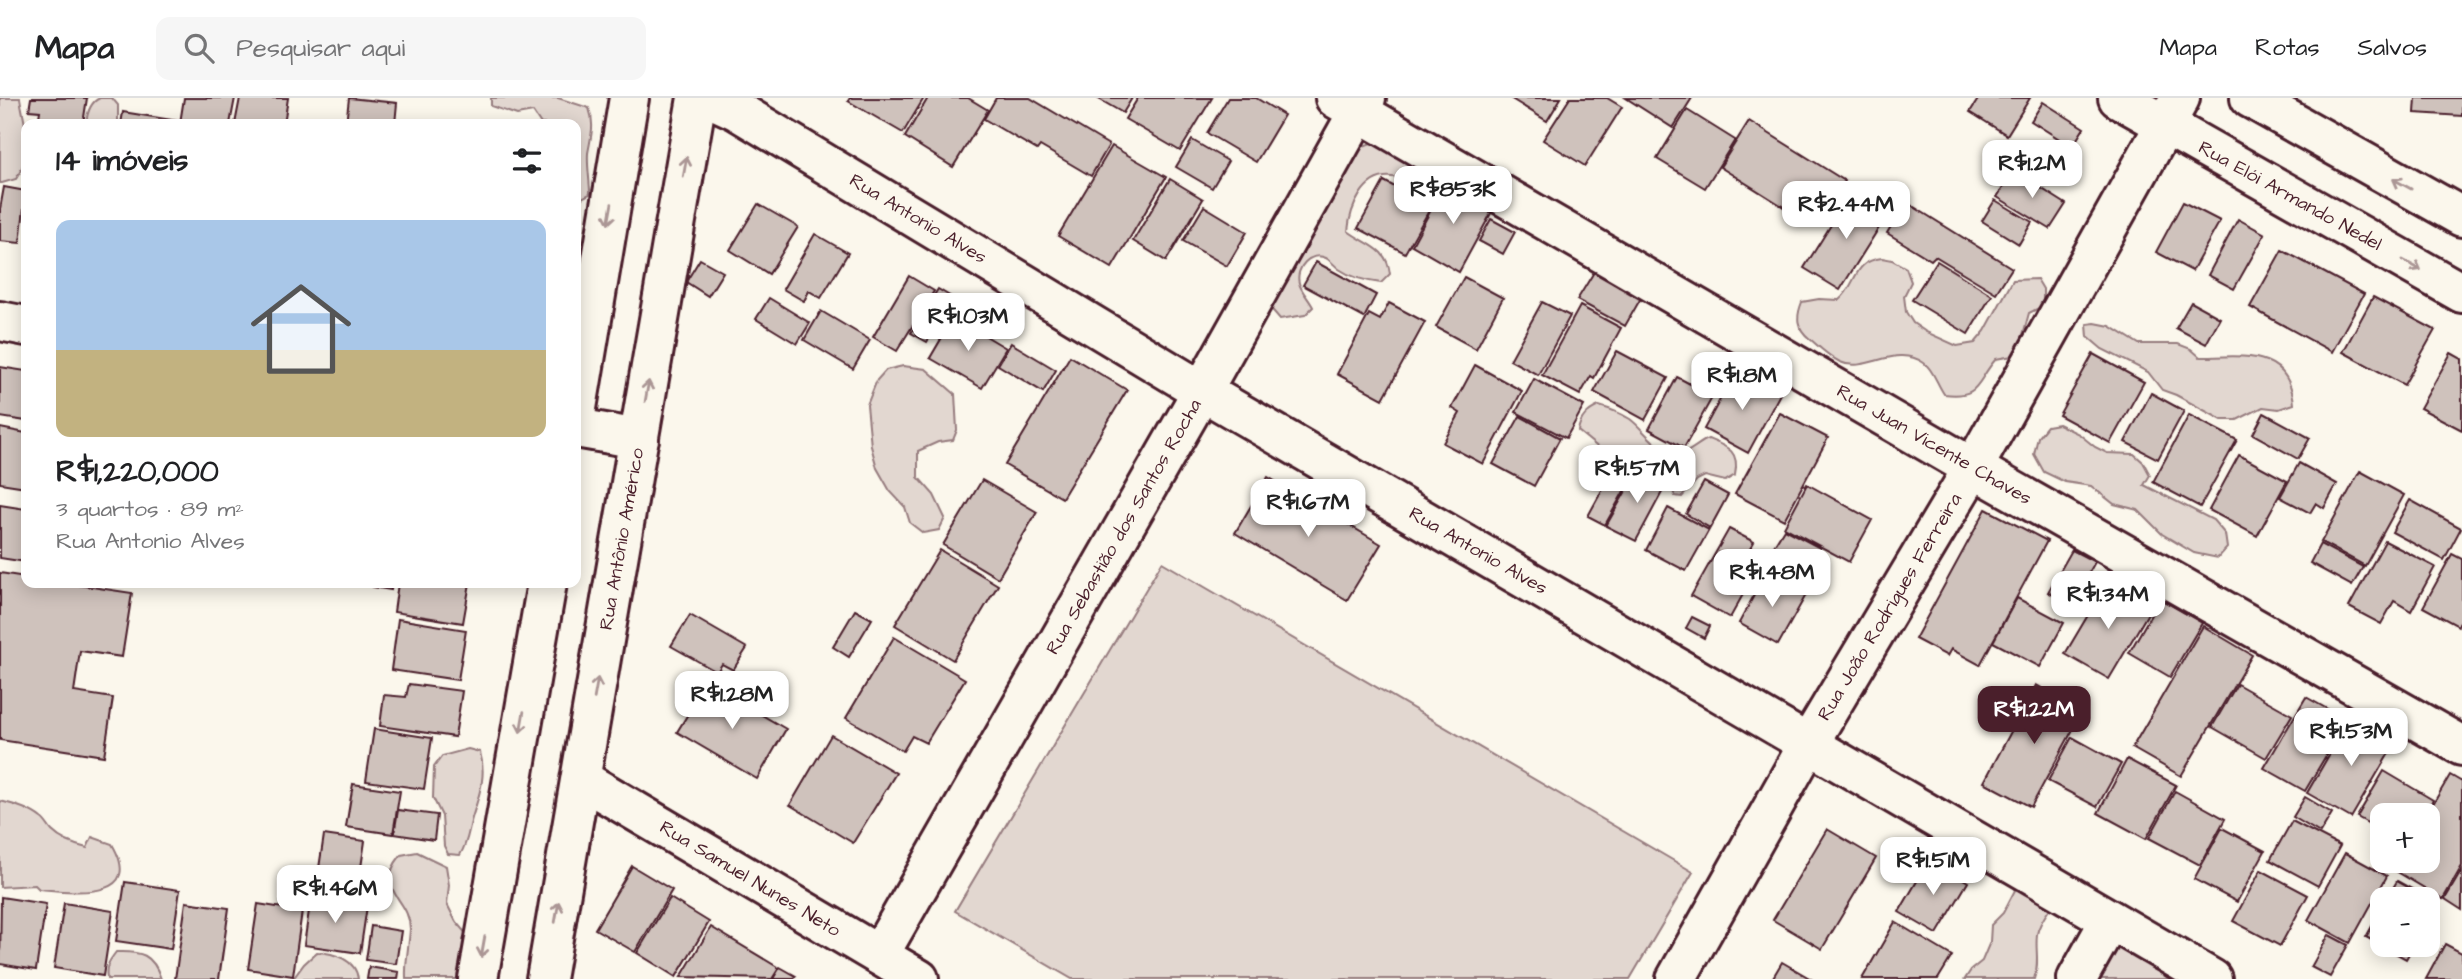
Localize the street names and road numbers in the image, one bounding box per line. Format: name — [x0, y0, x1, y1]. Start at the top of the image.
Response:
street label: Rua Elói Armando Nedel — [2193, 134, 2387, 258]
street label: Rua Antonio Alves — [844, 167, 992, 271]
street label: Rua Juan Vicente Chaves — [1831, 378, 2037, 512]
street label: Rua Sebastião dos Santos Rocha — [1040, 394, 1209, 660]
street label: Rua Antônio Américo — [593, 446, 651, 632]
street label: Rua João Rodrigues Ferreira — [1811, 488, 1970, 726]
street label: Rua Antonio Alves — [1404, 500, 1552, 602]
street label: Rua Samuel Nunes Neto — [654, 814, 846, 944]

